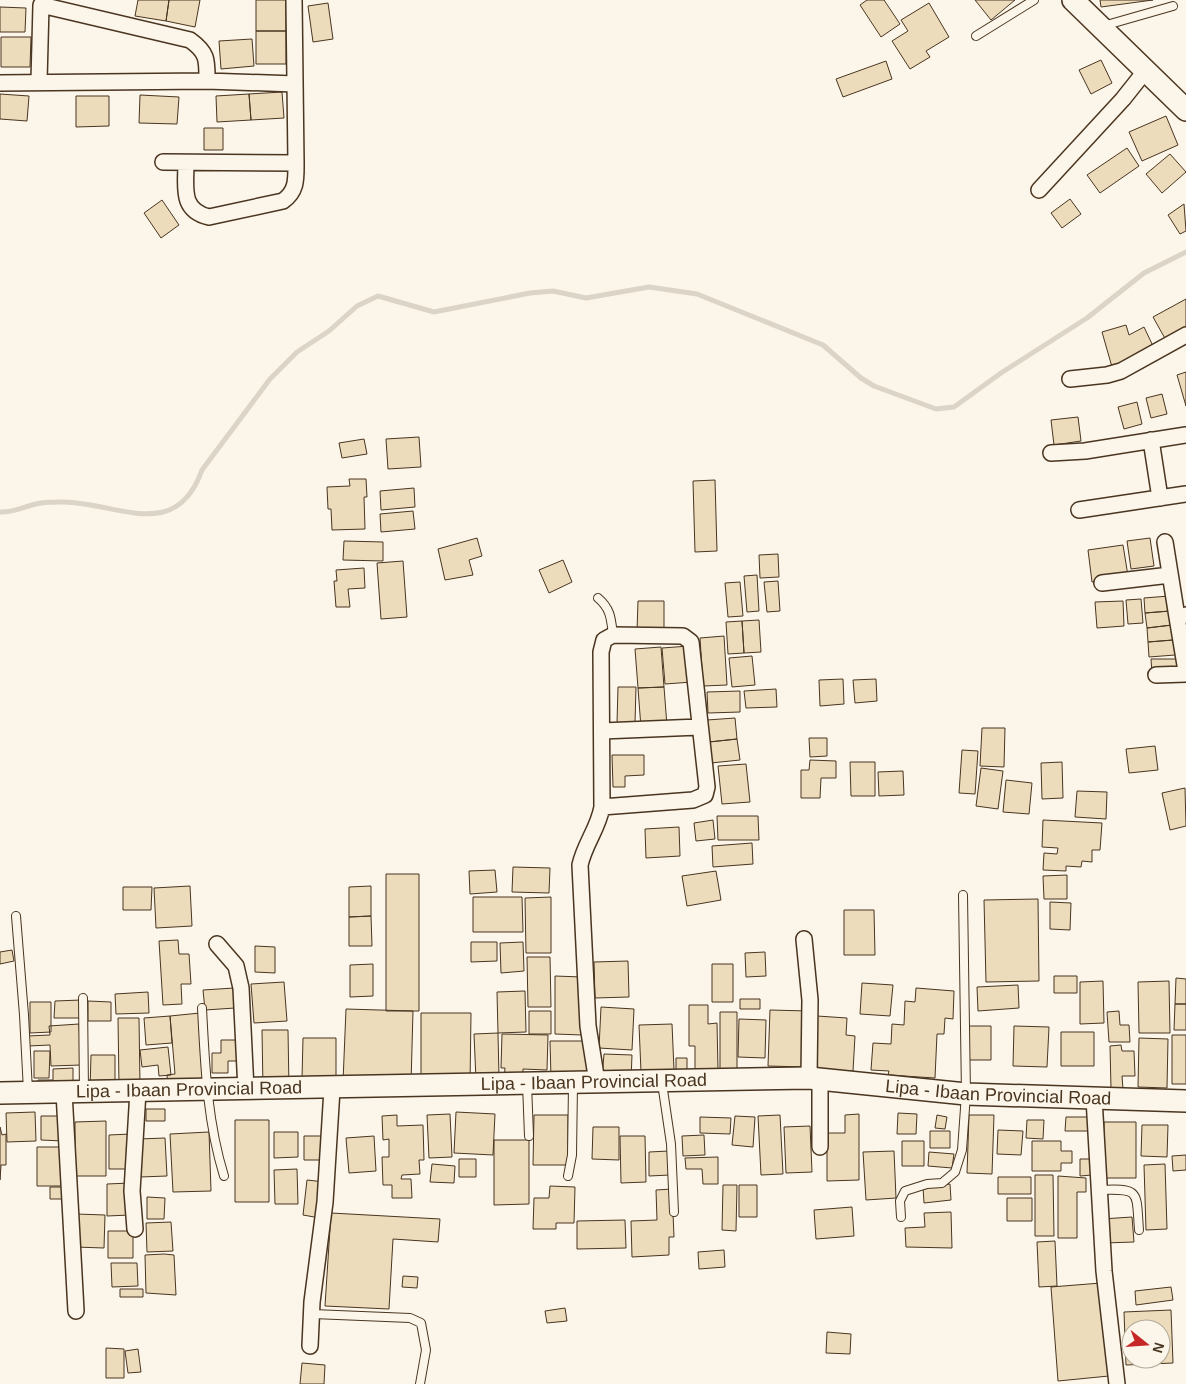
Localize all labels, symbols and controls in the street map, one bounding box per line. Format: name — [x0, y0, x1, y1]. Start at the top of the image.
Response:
street label: Lipa - Ibaan Provincial Road — [481, 1070, 707, 1094]
street label: Lipa - Ibaan Provincial Road — [884, 1076, 1111, 1109]
street label: Lipa - Ibaan Provincial Road — [76, 1077, 302, 1102]
north arrow — [1121, 1319, 1171, 1369]
text: N — [1149, 1341, 1168, 1355]

